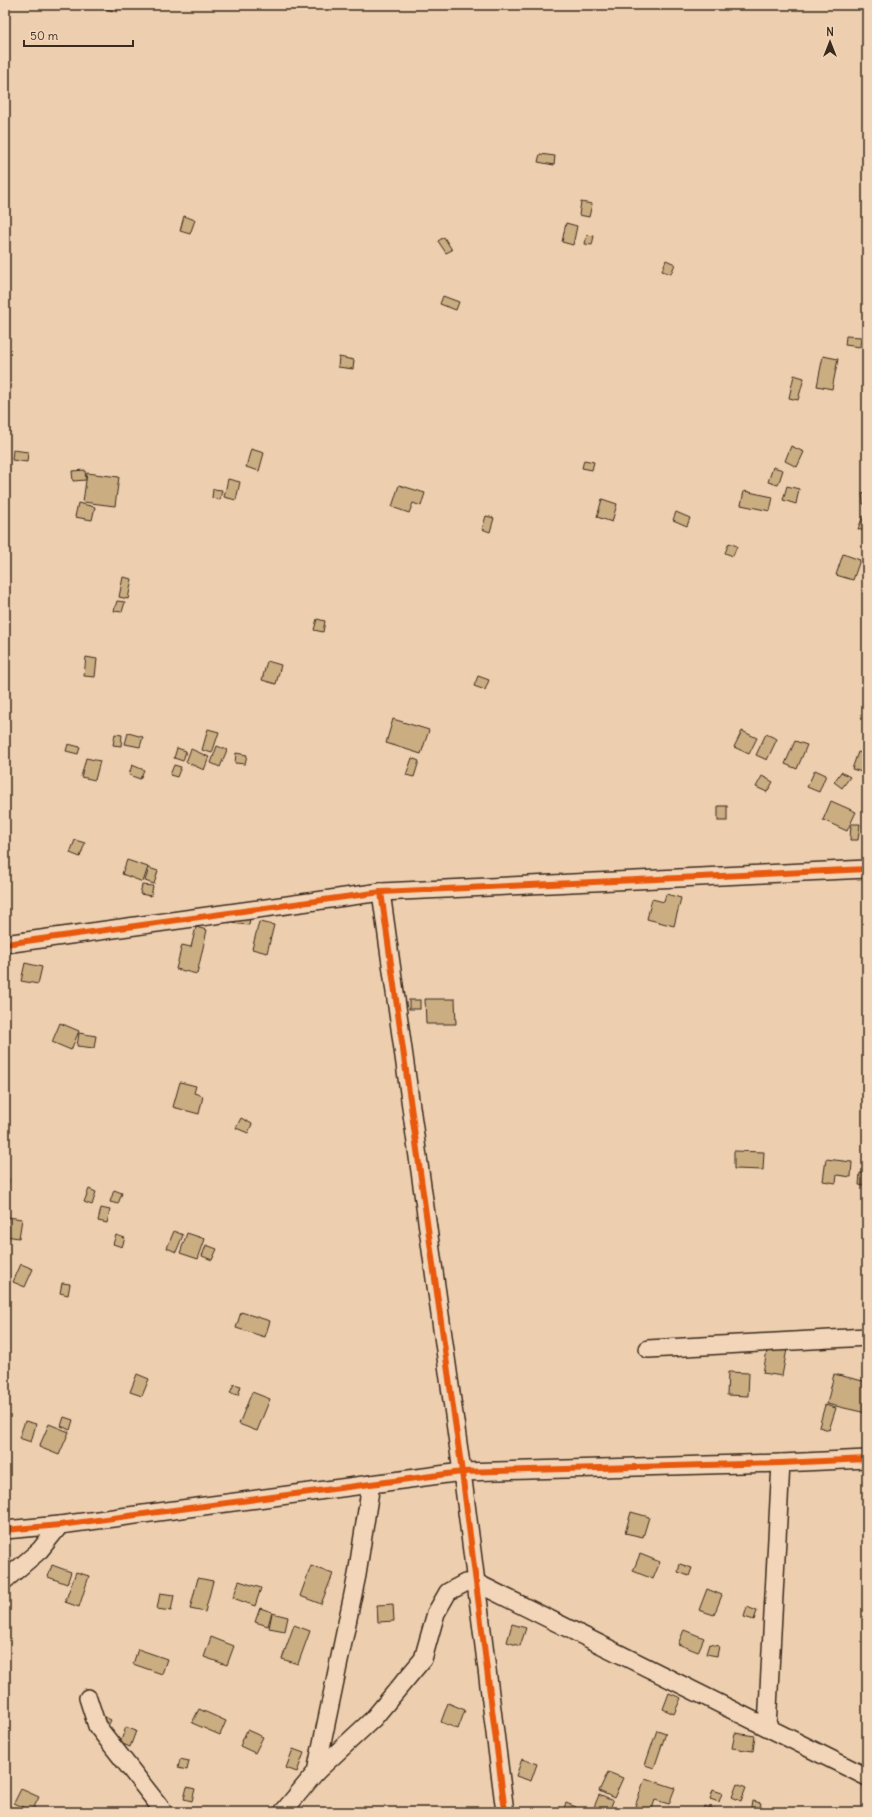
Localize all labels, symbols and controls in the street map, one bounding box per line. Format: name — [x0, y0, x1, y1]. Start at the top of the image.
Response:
scale bar — [24, 22, 133, 48]
north arrow — [810, 22, 850, 62]
text: N — [826, 25, 834, 39]
text: 50 m — [30, 28, 59, 43]

